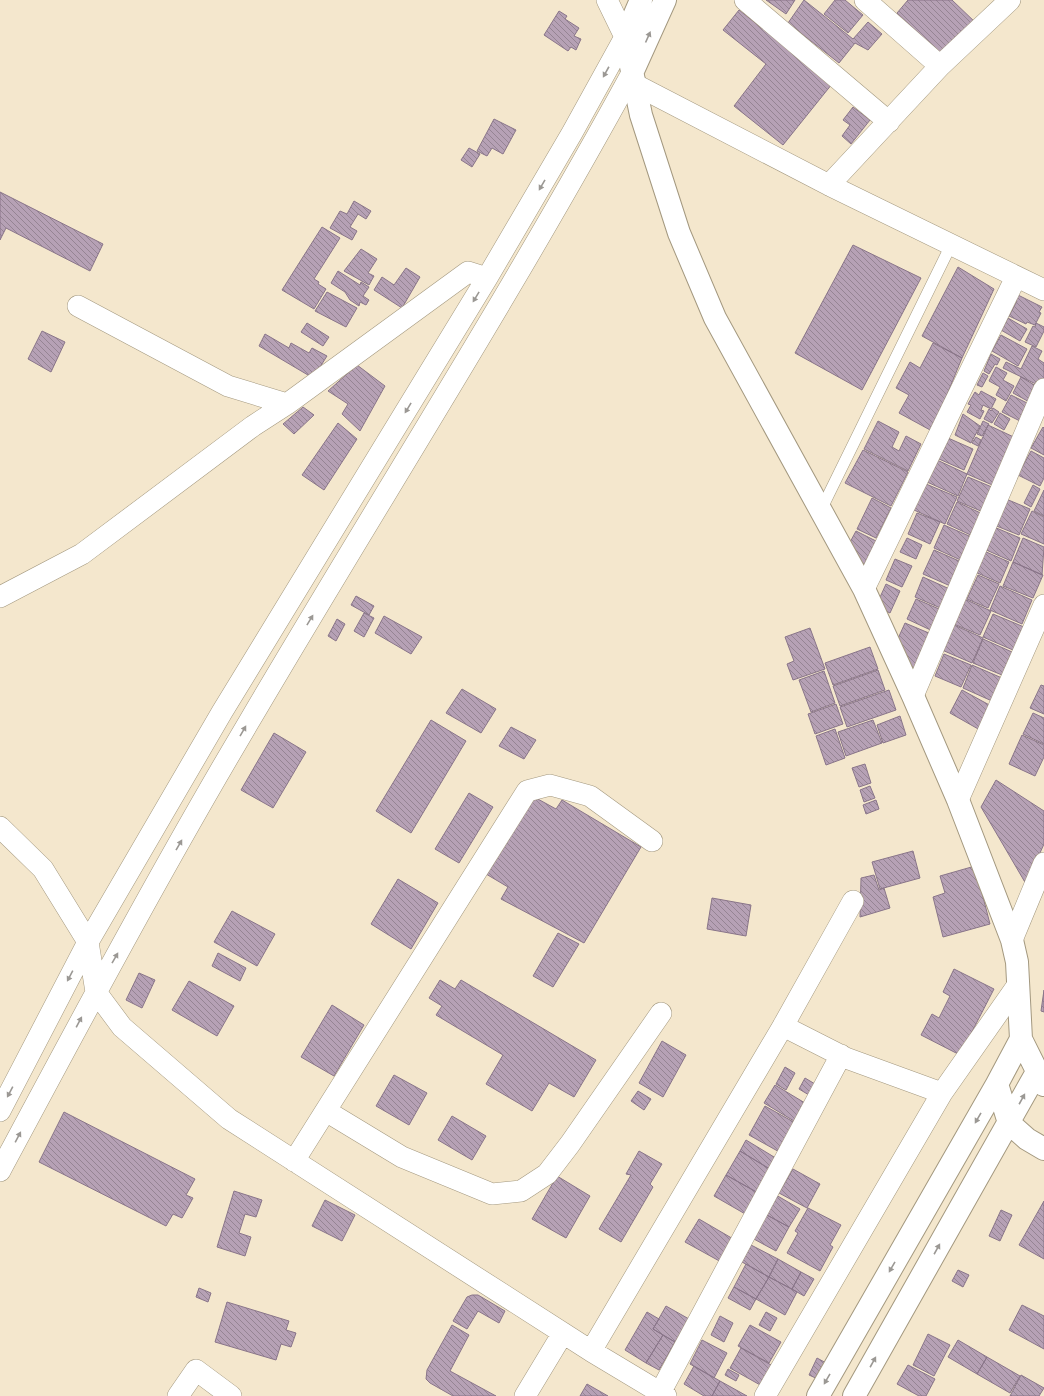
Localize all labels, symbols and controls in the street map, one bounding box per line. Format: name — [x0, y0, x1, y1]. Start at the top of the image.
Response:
one-way arrow — [645, 32, 651, 43]
one-way arrow — [602, 66, 609, 77]
one-way arrow — [538, 179, 545, 191]
one-way arrow — [472, 291, 479, 303]
one-way arrow — [404, 402, 411, 413]
one-way arrow — [306, 614, 313, 626]
one-way arrow — [240, 726, 247, 737]
one-way arrow — [175, 839, 182, 850]
one-way arrow — [111, 952, 118, 963]
one-way arrow — [67, 970, 74, 982]
one-way arrow — [76, 1016, 83, 1028]
one-way arrow — [7, 1086, 13, 1097]
one-way arrow — [1018, 1093, 1025, 1105]
one-way arrow — [974, 1112, 981, 1123]
one-way arrow — [15, 1131, 22, 1143]
one-way arrow — [934, 1243, 941, 1255]
one-way arrow — [889, 1261, 896, 1273]
one-way arrow — [870, 1356, 877, 1368]
one-way arrow — [824, 1373, 831, 1385]

